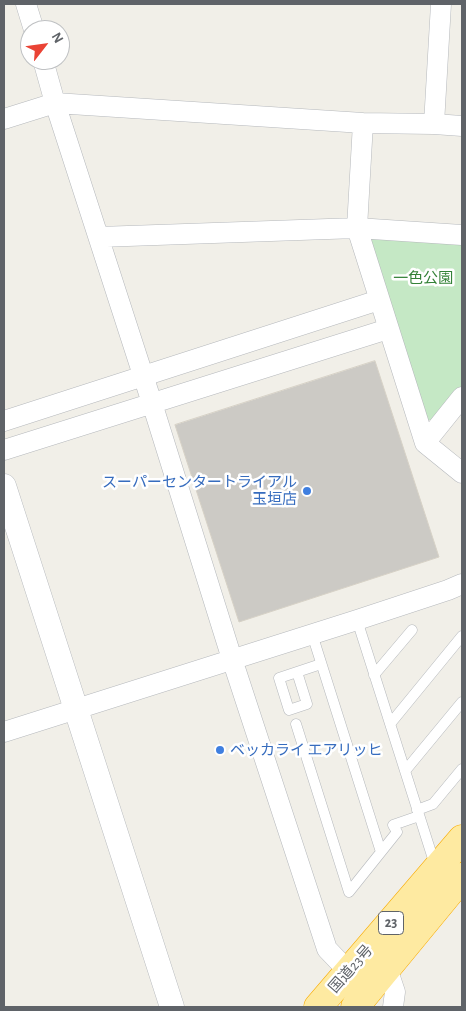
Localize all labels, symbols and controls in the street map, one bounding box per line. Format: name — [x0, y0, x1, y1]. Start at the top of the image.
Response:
north arrow — [20, 20, 70, 70]
text: N — [49, 30, 66, 46]
park label: 一色公園 — [393, 269, 453, 287]
place label: スーパーセンタートライアル 玉垣店 — [102, 473, 297, 508]
marker: スーパーセンタートライアル 玉垣店 — [301, 485, 313, 497]
place label: ベッカライ エアリッヒ — [230, 741, 382, 759]
marker: ベッカライ エアリッヒ — [214, 744, 226, 756]
road number: 23 — [378, 911, 404, 934]
street label: 国道23号 — [325, 941, 377, 997]

